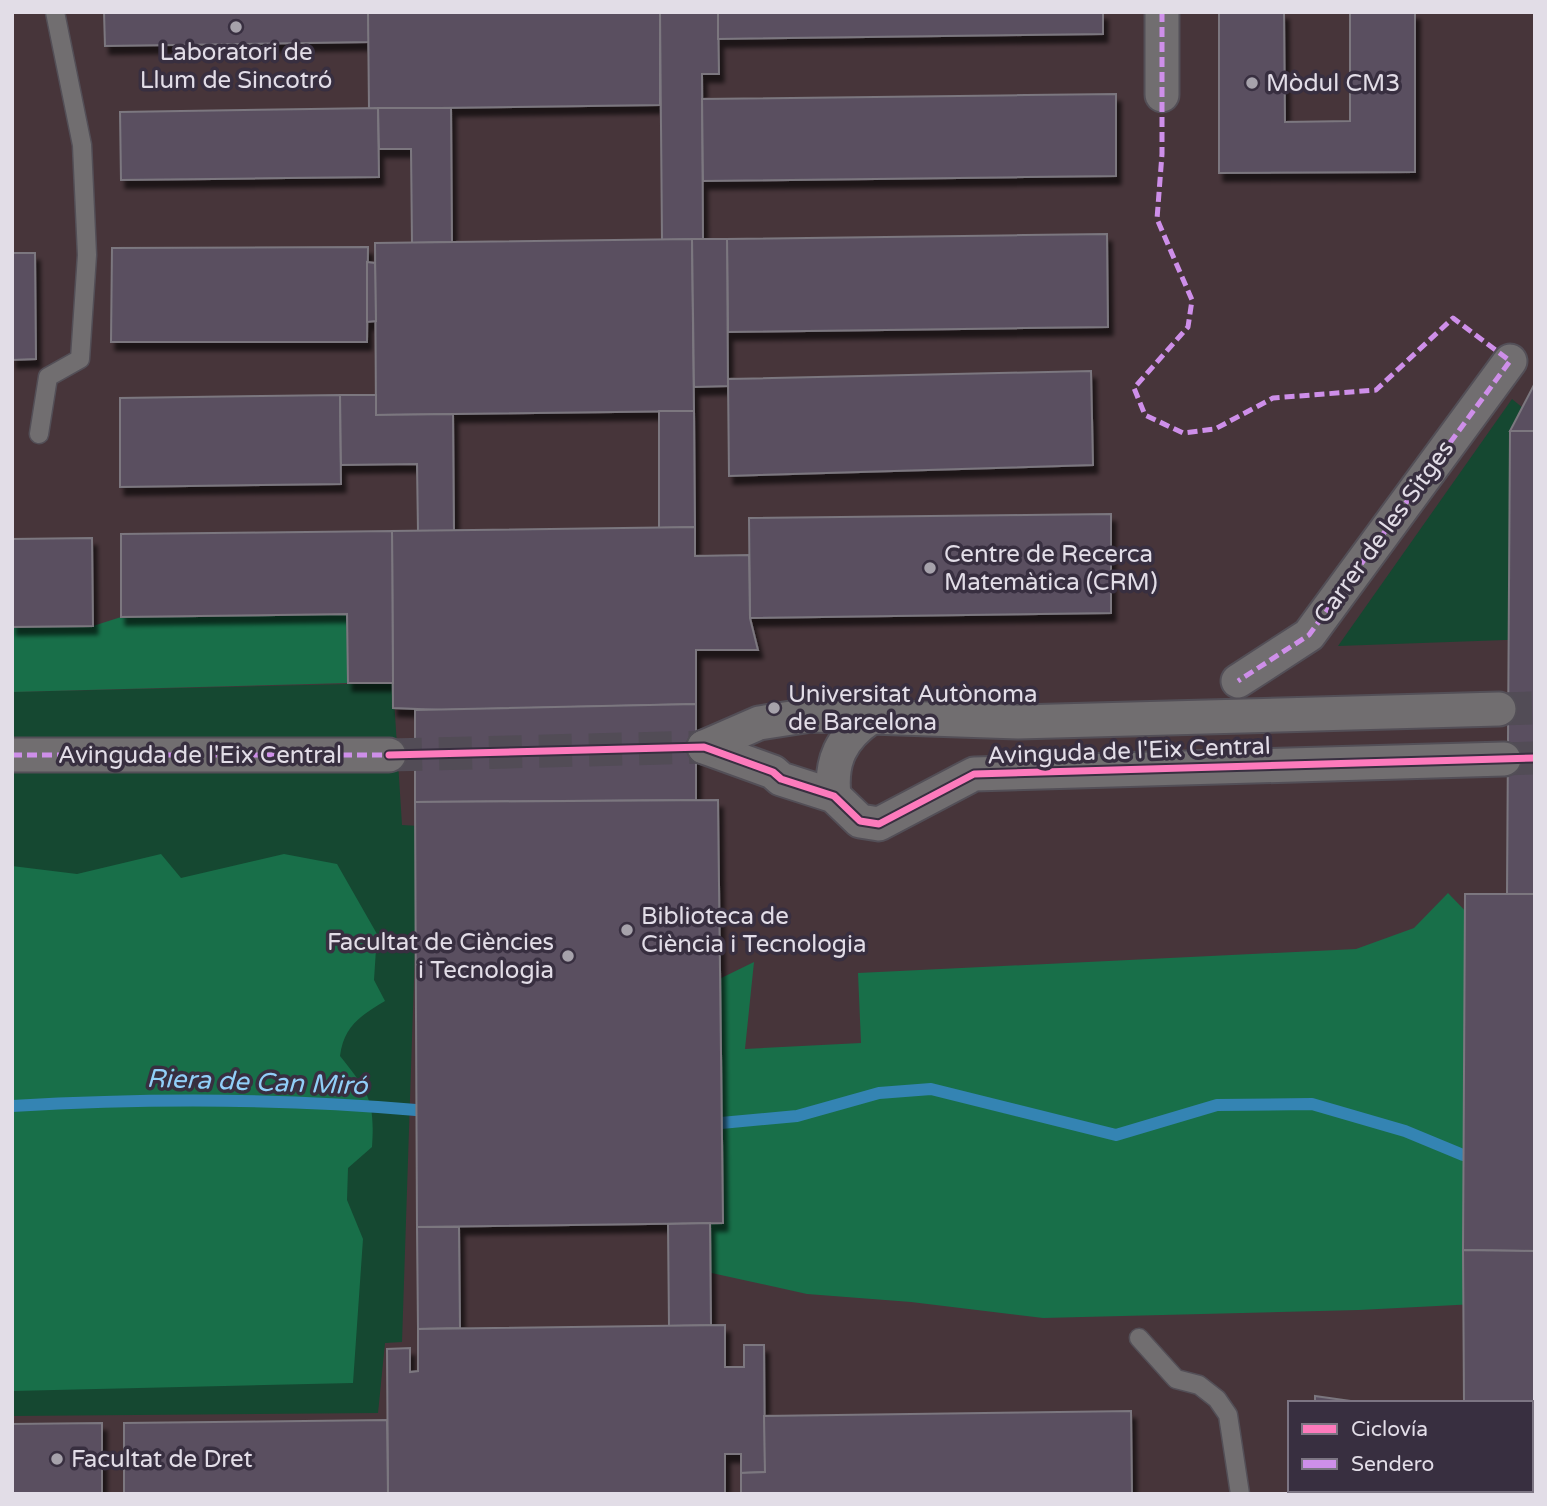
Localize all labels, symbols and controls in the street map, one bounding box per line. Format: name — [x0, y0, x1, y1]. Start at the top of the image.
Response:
marker: Laboratori de Llum de Sincotró — [228, 19, 244, 35]
place label: Laboratori de Llum de Sincotró — [140, 38, 332, 95]
place label: Mòdul CM3 — [1266, 69, 1400, 98]
marker: Mòdul CM3 — [1244, 75, 1260, 91]
street label: Carrer de les Sitges — [1308, 435, 1460, 629]
place label: Centre de Recerca Matemàtica (CRM) — [944, 540, 1158, 597]
marker: Centre de Recerca Matemàtica (CRM) — [922, 560, 938, 576]
place label: Universitat Autònoma de Barcelona — [788, 680, 1037, 737]
marker: Universitat Autònoma de Barcelona — [766, 700, 782, 716]
street label: Avinguda de l'Eix Central — [987, 732, 1271, 770]
street label: Avinguda de l'Eix Central — [58, 741, 342, 770]
place label: Biblioteca de Ciència i Tecnologia — [641, 902, 866, 959]
marker: Biblioteca de Ciència i Tecnologia — [619, 922, 635, 938]
place label: Facultat de Ciències i Tecnologia — [327, 928, 554, 985]
marker: Facultat de Ciències i Tecnologia — [560, 948, 576, 964]
water label: Riera de Can Miró — [146, 1063, 369, 1101]
legend — [1288, 1401, 1533, 1492]
text: Ciclovía — [1351, 1417, 1428, 1442]
place label: Facultat de Dret — [71, 1445, 253, 1474]
marker: Facultat de Dret — [49, 1451, 65, 1467]
text: Sendero — [1351, 1452, 1434, 1477]

